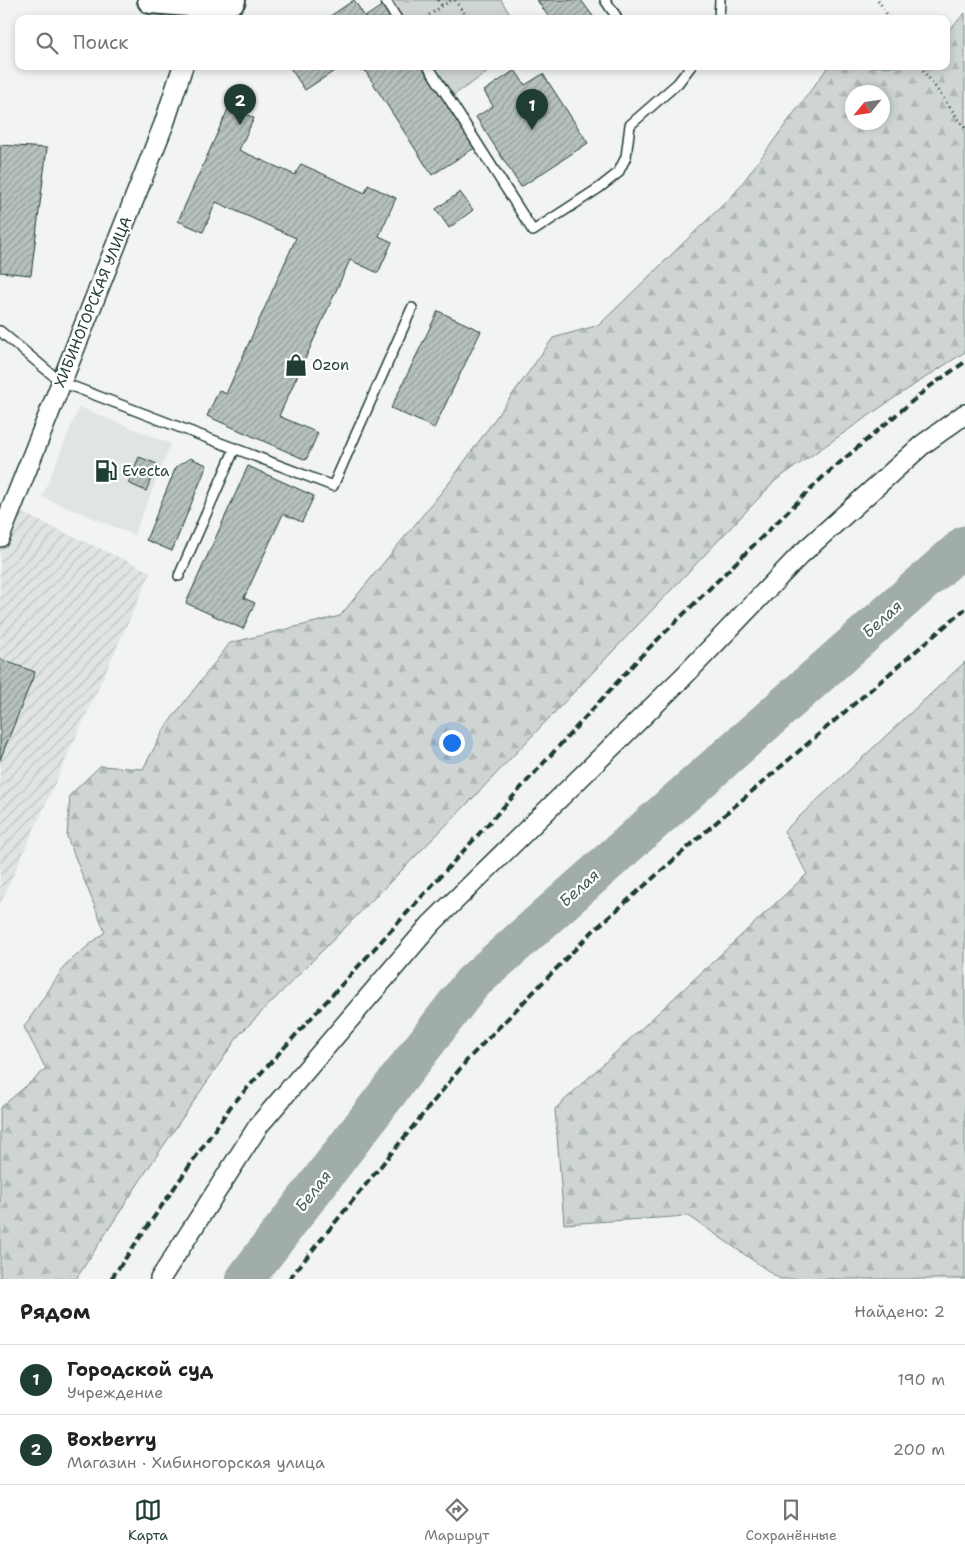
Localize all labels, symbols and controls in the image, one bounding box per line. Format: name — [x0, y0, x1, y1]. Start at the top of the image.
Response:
search box — [15, 15, 950, 70]
icon: search — [33, 29, 61, 57]
text: Поиск — [73, 30, 128, 55]
pin: 2 — [224, 84, 256, 125]
north arrow — [845, 85, 890, 130]
pin: 1 — [516, 89, 548, 130]
street label: ХИБИНОГОРСКАЯ УЛИЦА — [49, 213, 137, 391]
shop icon: Ozon — [283, 352, 309, 378]
place label: Ozon — [312, 355, 349, 375]
fuel station icon: Evecta — [93, 458, 119, 484]
place label: Evecta — [122, 461, 170, 481]
water label: Белая — [857, 595, 907, 643]
your location — [439, 730, 465, 756]
water label: Белая — [554, 864, 604, 912]
water label: Белая — [290, 1166, 336, 1216]
text: Рядом — [20, 1298, 90, 1326]
text: Найдено: 2 — [854, 1301, 945, 1322]
text: Городской суд — [67, 1357, 213, 1382]
text: 1 — [32, 1369, 40, 1390]
text: 190 m — [898, 1369, 945, 1390]
text: Учреждение — [67, 1382, 163, 1403]
text: Boxberry — [67, 1427, 157, 1452]
text: 2 — [30, 1439, 42, 1460]
text: 200 m — [893, 1439, 945, 1460]
text: Магазин · Хибиногорская улица — [67, 1452, 325, 1473]
tab: Карта — [128, 1496, 168, 1544]
tab: Маршрут — [424, 1496, 489, 1544]
tab: Сохранённые — [746, 1496, 837, 1544]

